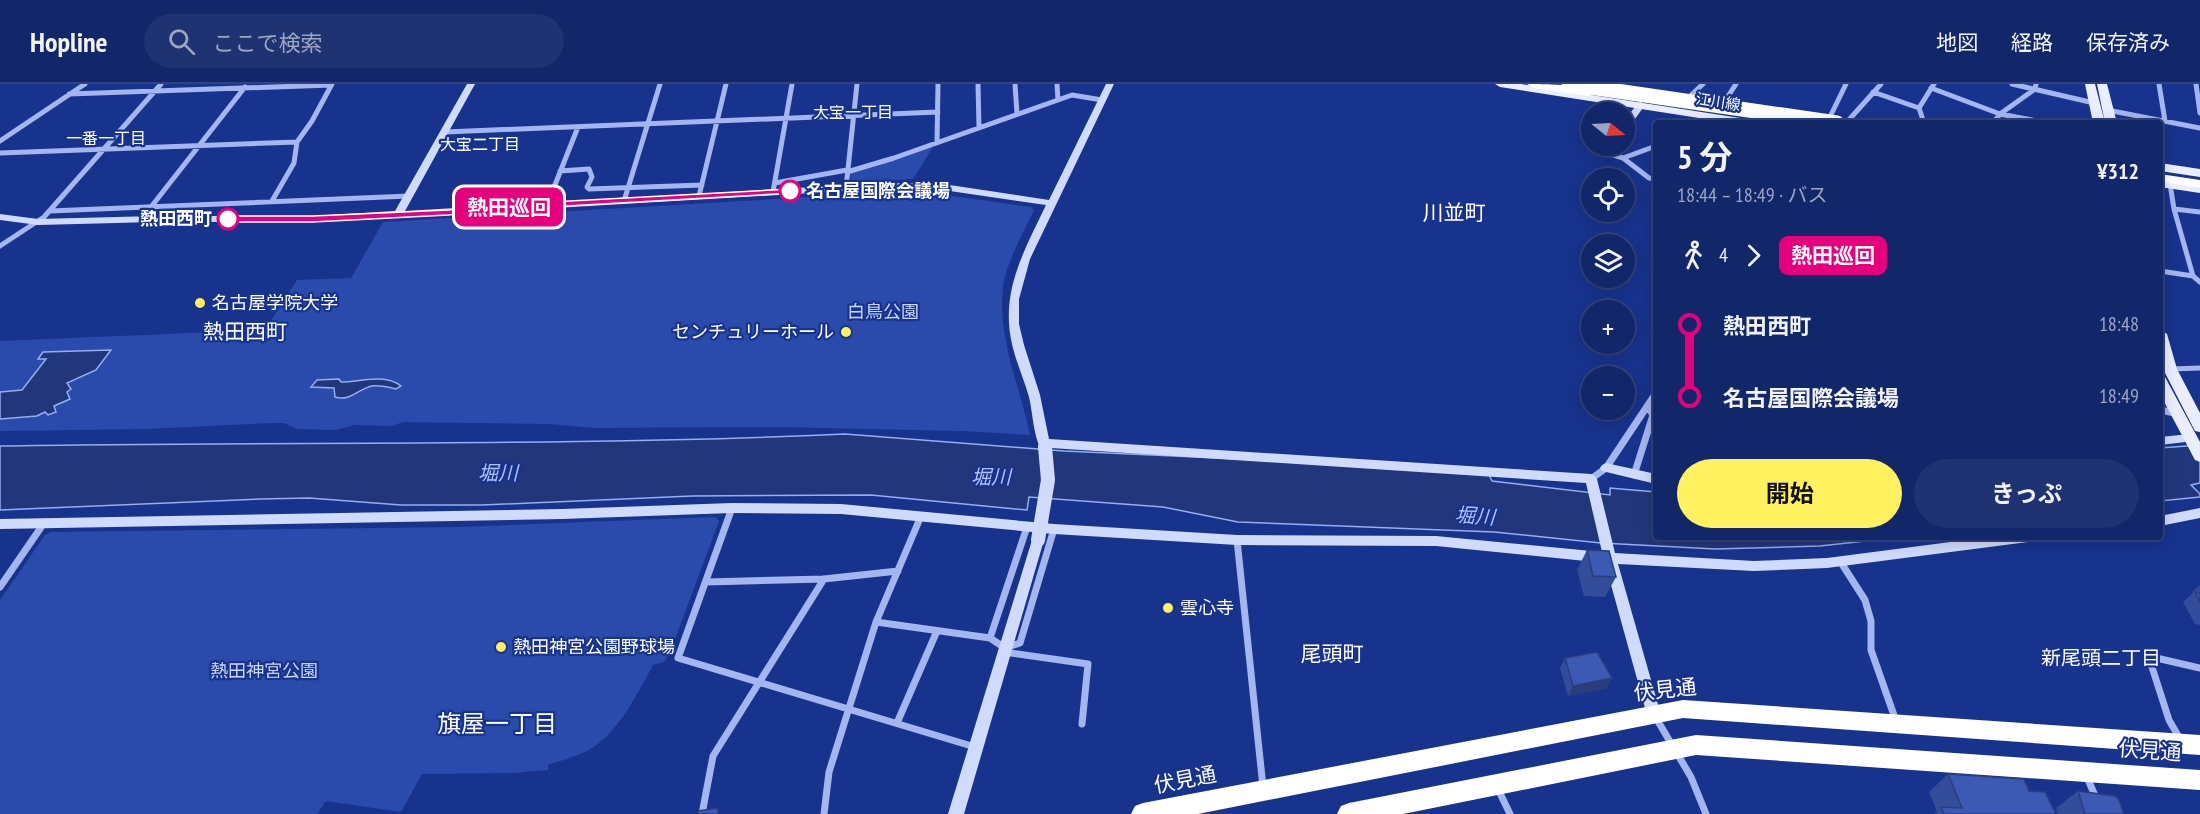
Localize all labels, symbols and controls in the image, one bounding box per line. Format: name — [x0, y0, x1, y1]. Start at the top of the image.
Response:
search box — [144, 14, 564, 68]
text: Hopline — [30, 23, 108, 60]
icon: search — [165, 25, 198, 58]
text: ここで検索 — [213, 29, 323, 57]
text: 地図 — [1936, 29, 1978, 56]
text: 経路 — [2011, 29, 2053, 56]
text: 保存済み — [2086, 29, 2170, 56]
street label: 江川線 — [1694, 89, 1742, 114]
district label: 大宝一丁目 — [813, 102, 893, 122]
north arrow — [1581, 102, 1635, 156]
map controls — [1581, 102, 1635, 420]
district label: 一番一丁目 — [66, 128, 146, 148]
district label: 大宝二丁目 — [440, 134, 520, 154]
text: 5 分 — [1677, 135, 1733, 178]
text: ¥312 — [2097, 157, 2139, 185]
button: locate — [1581, 168, 1635, 222]
place label: 名古屋国際会議場 — [806, 179, 950, 202]
marker: 名古屋国際会議場 — [779, 180, 801, 202]
text: 18:44 – 18:49 · バス — [1677, 182, 1828, 208]
line badge: 熱田巡回 — [467, 188, 551, 226]
text: 熱田巡回 — [467, 194, 551, 221]
district label: 川並町 — [1423, 199, 1486, 226]
place label: 熱田西町 — [140, 207, 212, 230]
marker: 熱田西町 — [217, 208, 239, 230]
button: layers — [1581, 234, 1635, 288]
icon: walk — [1677, 239, 1710, 272]
icon: forward — [1737, 239, 1770, 272]
text: 4 — [1719, 242, 1728, 268]
text: 熱田巡回 — [1791, 242, 1875, 269]
place label: 名古屋学院大学 — [212, 291, 338, 314]
marker: 名古屋学院大学 — [193, 296, 207, 310]
park label: 白鳥公園 — [847, 300, 919, 323]
button: + — [1581, 300, 1635, 354]
text: 18:48 — [2099, 311, 2139, 337]
text: 熱田西町 — [1723, 312, 1811, 340]
district label: 熱田西町 — [203, 318, 287, 345]
place label: センチュリーホール — [672, 320, 834, 343]
marker: センチュリーホール — [839, 325, 853, 339]
button: − — [1581, 366, 1635, 420]
text: 18:49 — [2099, 383, 2139, 409]
text: 名古屋国際会議場 — [1723, 384, 1899, 412]
button: 開始 — [1677, 459, 1902, 528]
button: きっぷ — [1914, 459, 2139, 528]
water label: 堀川 — [478, 460, 520, 486]
water label: 堀川 — [971, 464, 1013, 490]
water label: 堀川 — [1454, 502, 1498, 531]
place label: 雲心寺 — [1180, 596, 1234, 619]
marker: 雲心寺 — [1161, 601, 1175, 615]
place label: 熱田神宮公園野球場 — [513, 635, 675, 658]
marker: 熱田神宮公園野球場 — [494, 640, 508, 654]
district label: 尾頭町 — [1301, 640, 1364, 667]
district label: 新尾頭二丁目 — [2041, 645, 2161, 671]
park label: 熱田神宮公園 — [210, 659, 318, 682]
street label: 伏見通 — [1632, 673, 1698, 706]
district label: 旗屋一丁目 — [437, 708, 557, 739]
street label: 伏見通 — [2118, 735, 2182, 766]
street label: 伏見通 — [1151, 760, 1218, 799]

